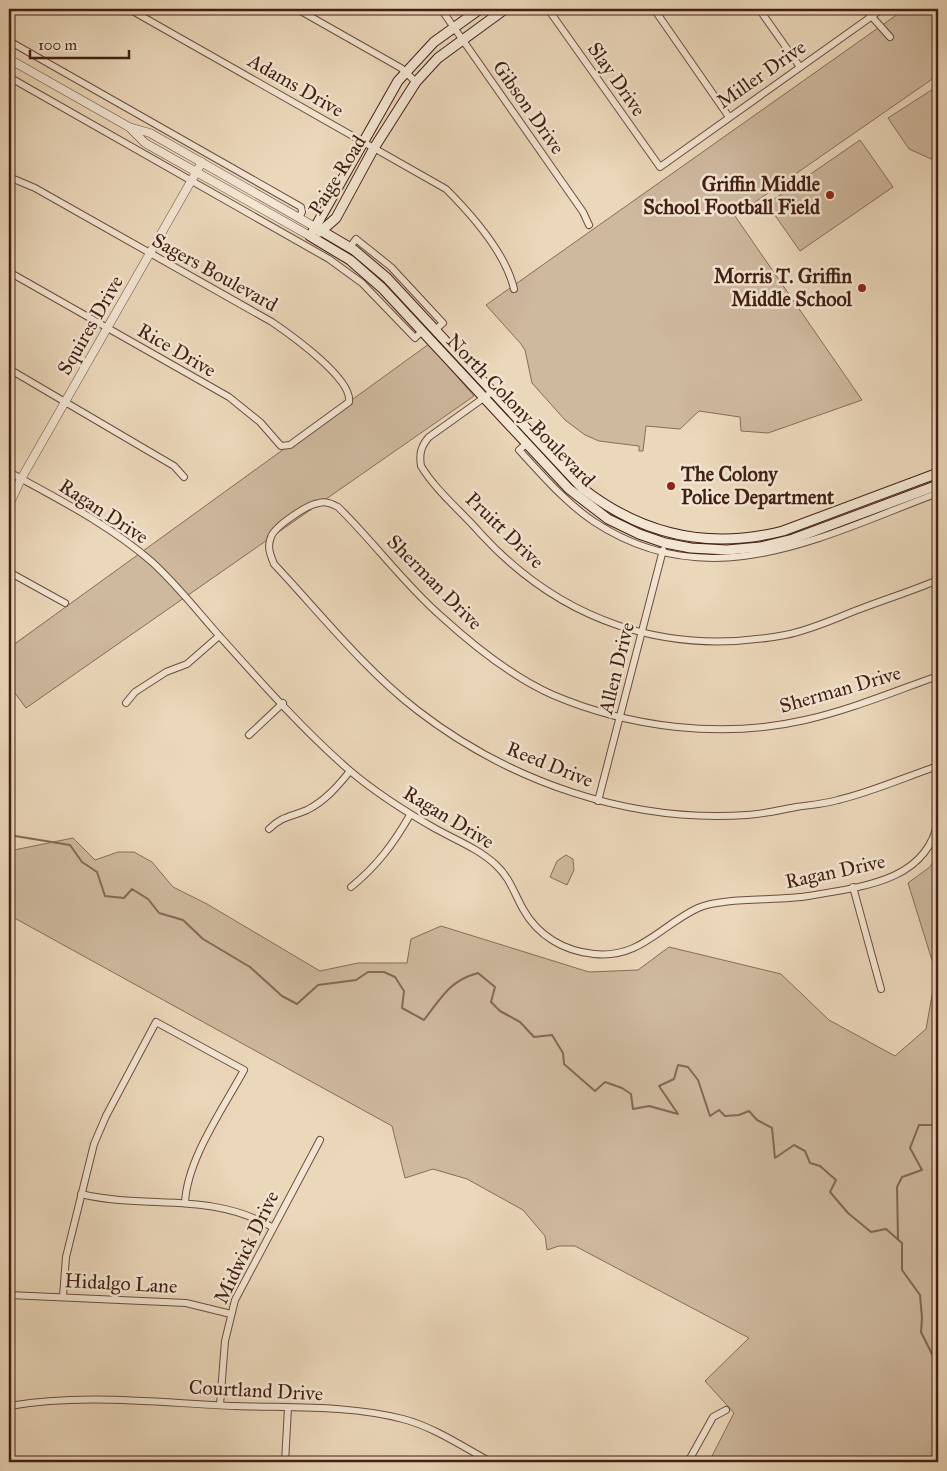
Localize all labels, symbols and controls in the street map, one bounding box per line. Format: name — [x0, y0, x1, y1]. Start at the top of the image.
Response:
scale bar — [30, 28, 129, 60]
street label: Miller Drive — [712, 35, 810, 113]
text: 100 m — [38, 36, 78, 54]
street label: Slay Drive — [583, 37, 651, 121]
street label: Adams Drive — [243, 47, 348, 122]
street label: Gibson Drive — [488, 56, 570, 158]
street label: Paige Road — [303, 131, 372, 220]
place label: Griffin Middle School Football Field — [643, 172, 821, 219]
marker: Griffin Middle School Football Field — [824, 189, 836, 201]
street label: Sagers Boulevard — [148, 228, 282, 317]
place label: Morris T. Griffin Middle School — [714, 264, 853, 311]
street label: Squires Drive — [52, 271, 129, 379]
marker: Morris T. Griffin Middle School — [856, 282, 868, 294]
street label: Rice Drive — [133, 318, 221, 382]
street label: North Colony Boulevard — [442, 329, 600, 491]
place label: The Colony Police Department — [680, 462, 835, 510]
street label: Ragan Drive — [54, 473, 153, 550]
marker: The Colony Police Department — [665, 480, 677, 492]
street label: Pruitt Drive — [461, 487, 549, 573]
street label: Sherman Drive — [382, 529, 488, 635]
street label: Allen Drive — [593, 620, 639, 717]
street label: Sherman Drive — [777, 660, 903, 718]
street label: Reed Drive — [503, 736, 597, 792]
street label: Ragan Drive — [399, 781, 499, 854]
street label: Ragan Drive — [783, 849, 887, 894]
street label: Midwick Drive — [208, 1187, 284, 1307]
street label: Hidalgo Lane — [64, 1268, 178, 1299]
street label: Courtland Drive — [188, 1375, 324, 1405]

